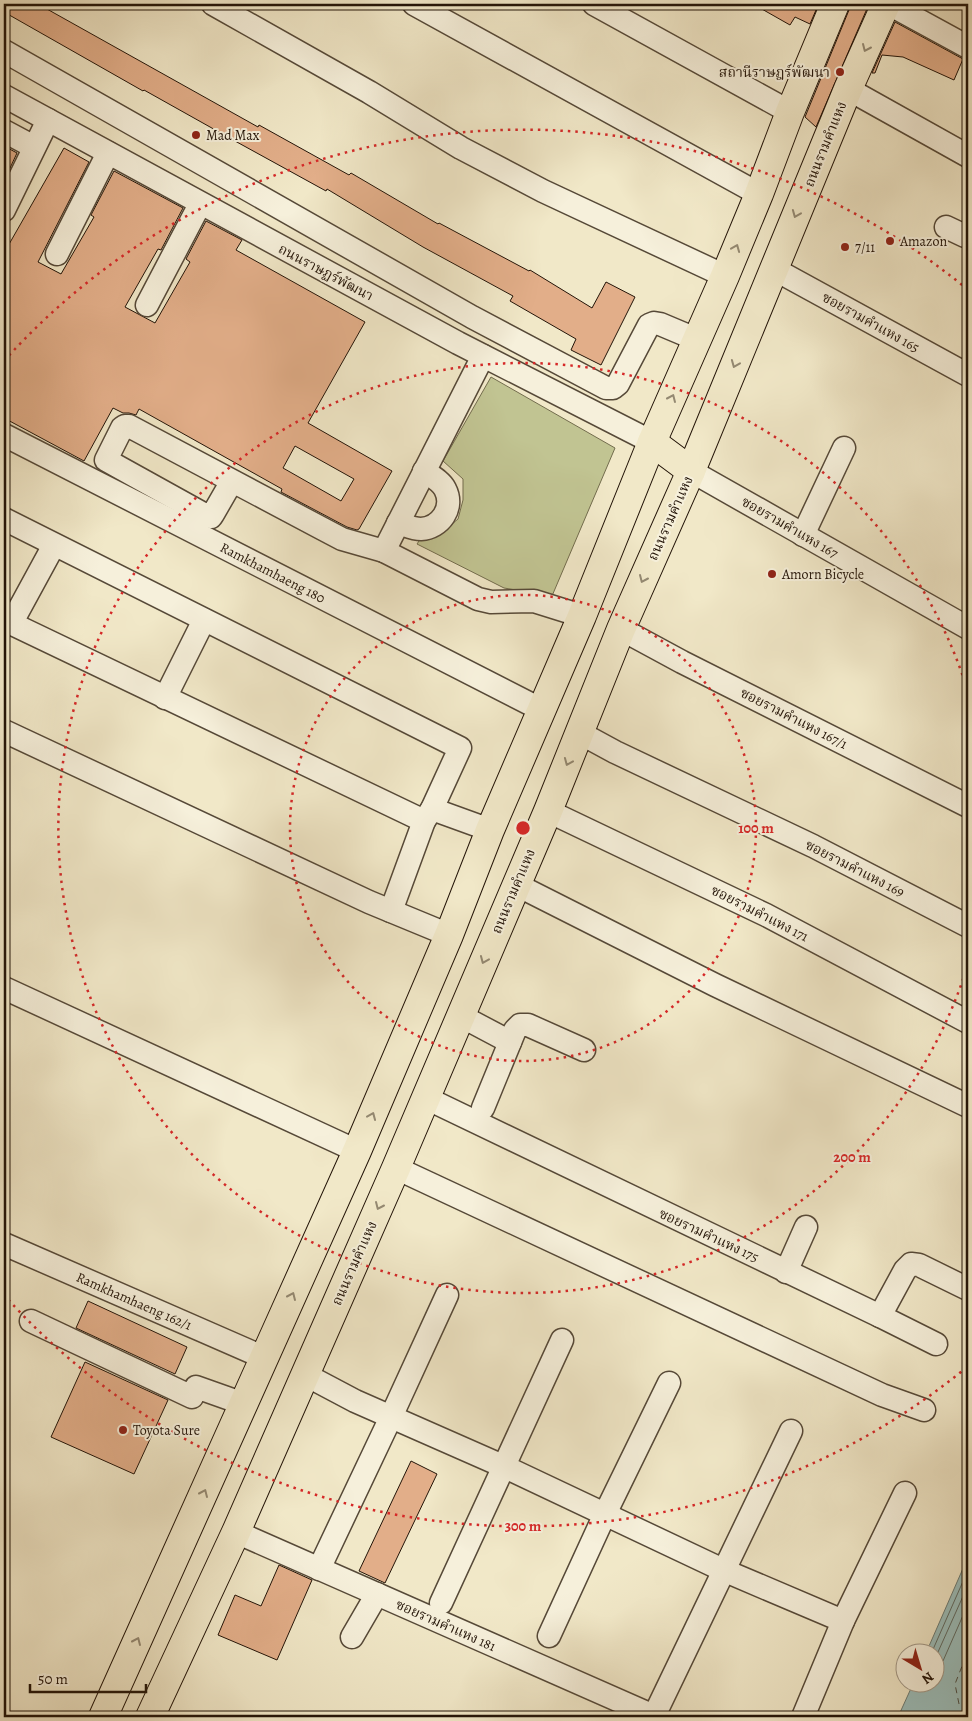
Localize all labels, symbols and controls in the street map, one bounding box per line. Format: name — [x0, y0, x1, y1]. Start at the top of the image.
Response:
one-way arrow — [862, 43, 873, 52]
place label: สถานีราษฎร์พัฒนา — [719, 63, 830, 82]
marker: สถานีราษฎร์พัฒนา — [834, 66, 846, 78]
street label: ถนนรามคำแหง — [800, 99, 851, 190]
place label: Mad Max — [206, 126, 260, 145]
marker: Mad Max — [190, 129, 202, 141]
one-way arrow — [792, 209, 803, 218]
place label: Amazon — [899, 232, 947, 251]
marker: Amazon — [884, 235, 896, 247]
place label: 7/11 — [855, 238, 875, 257]
street label: ถนนราษฏร์พัฒนา — [275, 239, 377, 305]
marker: 7/11 — [839, 241, 851, 253]
one-way arrow — [730, 244, 741, 253]
street label: ซอยรามคำแหง 165 — [819, 288, 923, 357]
one-way arrow — [730, 359, 741, 368]
one-way arrow — [666, 394, 677, 403]
street label: ถนนรามคำแหง — [643, 473, 698, 563]
street label: ซอยรามคำแหง 167 — [738, 492, 842, 563]
street label: Ramkhamhaeng 180 — [217, 538, 329, 608]
place label: Amorn Bicycle — [781, 565, 864, 584]
marker: Amorn Bicycle — [766, 568, 778, 580]
one-way arrow — [639, 574, 649, 583]
street label: ซอยรามคำแหง 167/1 — [737, 683, 851, 754]
one-way arrow — [564, 757, 574, 766]
text: 100 m — [738, 818, 774, 838]
centre of rings — [514, 819, 532, 837]
street label: ซอยรามคำแหง 169 — [802, 835, 908, 902]
street label: ถนนรามคำแหง — [487, 846, 540, 937]
street label: ซอยรามคำแหง 171 — [708, 881, 812, 946]
one-way arrow — [479, 955, 490, 964]
one-way arrow — [365, 1112, 376, 1121]
text: 200 m — [833, 1147, 871, 1167]
one-way arrow — [375, 1201, 386, 1210]
street label: ซอยรามคำแหง 175 — [656, 1204, 762, 1267]
street label: ถนนรามคำแหง — [327, 1218, 382, 1308]
street label: Ramkhamhaeng 162/1 — [73, 1268, 195, 1335]
one-way arrow — [286, 1292, 296, 1301]
place label: Toyota Sure — [133, 1421, 200, 1440]
marker: Toyota Sure — [117, 1424, 129, 1436]
one-way arrow — [198, 1489, 209, 1498]
text: 300 m — [505, 1516, 542, 1536]
street label: ซอยรามคำแหง 181 — [393, 1595, 499, 1656]
one-way arrow — [131, 1637, 142, 1646]
north arrow — [894, 1644, 944, 1694]
scale bar — [30, 1661, 146, 1693]
text: N — [918, 1667, 938, 1688]
text: 50 m — [38, 1669, 68, 1689]

